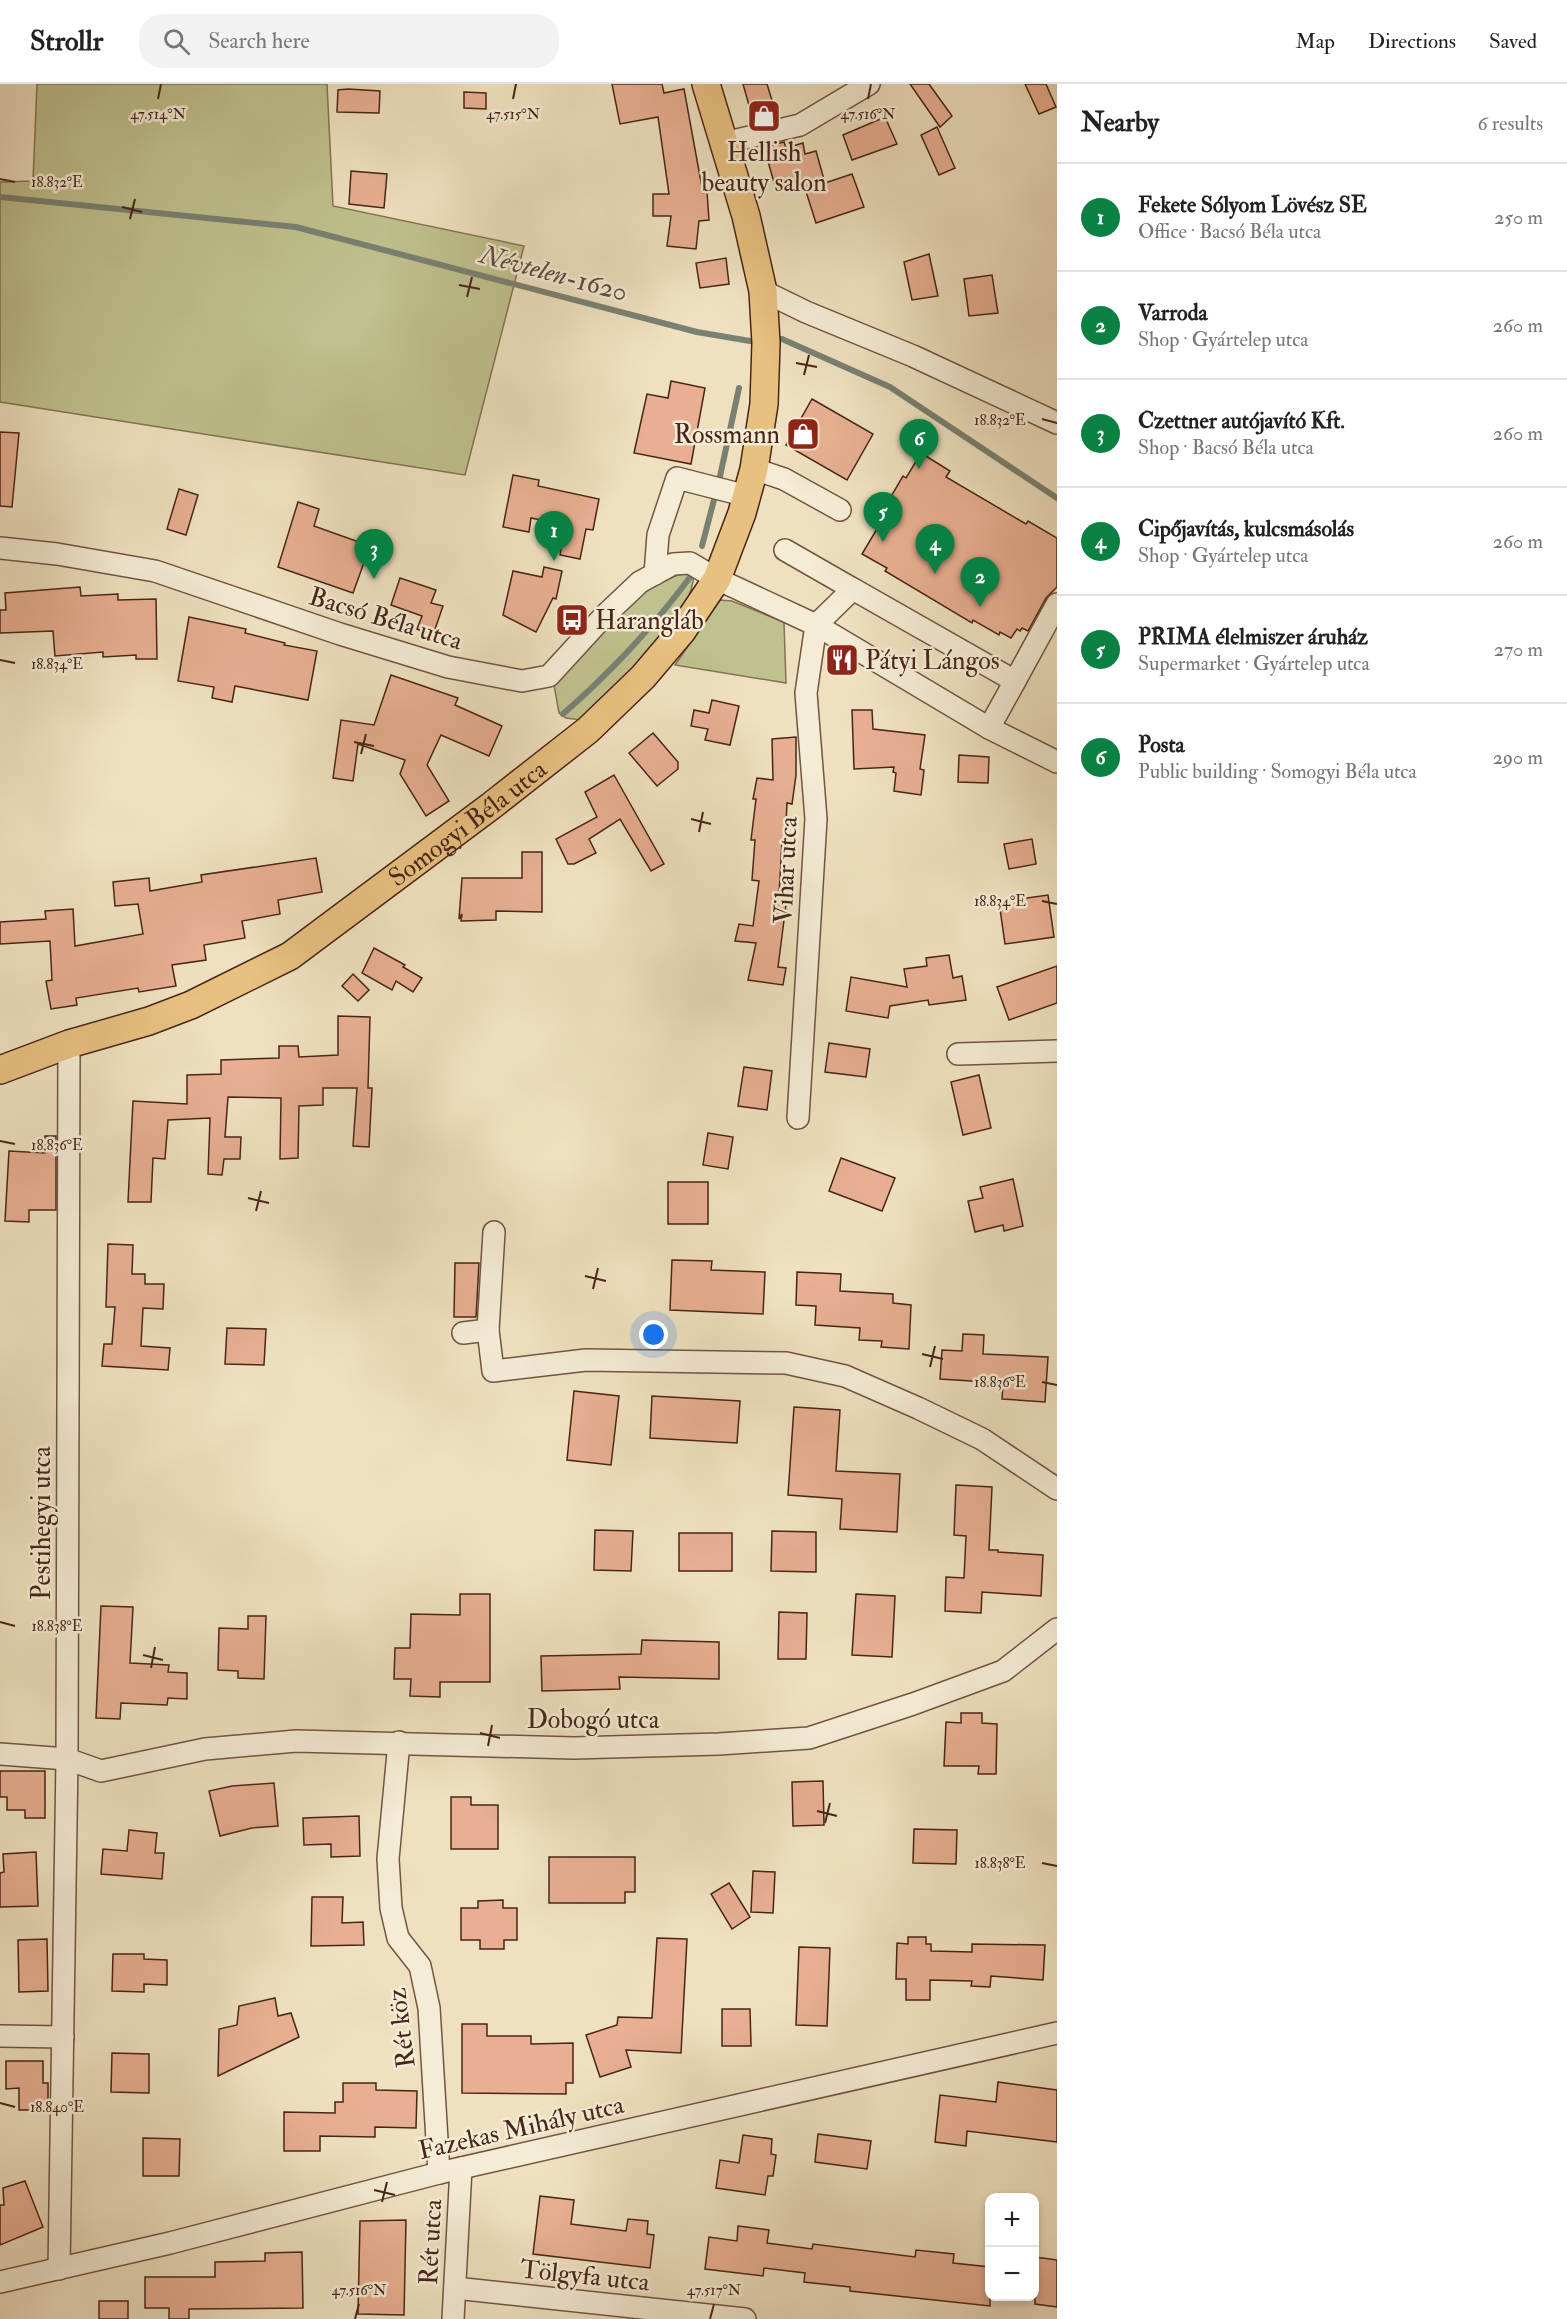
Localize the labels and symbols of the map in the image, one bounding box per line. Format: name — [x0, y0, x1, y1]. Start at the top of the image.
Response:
shop icon: Hellish beauty salon — [746, 98, 782, 134]
text: 47.514°N — [130, 105, 186, 124]
text: 47.515°N — [486, 105, 541, 124]
text: 47.516°N — [840, 105, 896, 124]
place label: Hellish beauty salon — [701, 137, 827, 199]
text: 18.832°E — [31, 173, 83, 192]
water label: Névtelen-1620 — [474, 237, 631, 309]
text: 18.832°E — [974, 411, 1026, 430]
shop icon: Rossmann — [785, 416, 821, 452]
place label: Rossmann — [674, 419, 780, 451]
pin: 6 — [900, 420, 938, 469]
pin: 5 — [864, 492, 902, 542]
pin: 1 — [534, 512, 574, 561]
pin: 4 — [916, 524, 954, 574]
pin: 3 — [354, 530, 394, 579]
pin: 2 — [960, 558, 1000, 607]
street label: Bacsó Béla utca — [305, 580, 467, 658]
bus stop icon: Harangláb — [554, 602, 590, 638]
place label: Harangláb — [595, 605, 704, 637]
restaurant icon: Pátyi Lángos — [824, 642, 860, 678]
place label: Pátyi Lángos — [865, 645, 1000, 677]
text: 18.834°E — [31, 655, 83, 674]
street label: Somogyi Béla utca — [382, 753, 554, 894]
street label: Vihar utca — [767, 815, 805, 925]
text: 18.834°E — [974, 892, 1026, 911]
text: 18.836°E — [31, 1136, 83, 1155]
your location — [639, 1320, 668, 1349]
text: 18.836°E — [974, 1373, 1026, 1392]
street label: Pestihegyi utca — [26, 1446, 58, 1600]
text: 18.838°E — [31, 1617, 83, 1636]
street label: Dobogó utca — [527, 1704, 660, 1736]
text: 18.838°E — [974, 1854, 1026, 1873]
street label: Rét köz — [381, 1986, 423, 2070]
street label: Fazekas Mihály utca — [415, 2089, 627, 2167]
text: 18.840°E — [30, 2098, 84, 2117]
street label: Rét utca — [413, 2198, 449, 2286]
street label: Tölgyfa utca — [519, 2253, 651, 2299]
text: 47.516°N — [331, 2281, 387, 2300]
text: 47.517°N — [687, 2281, 742, 2300]

